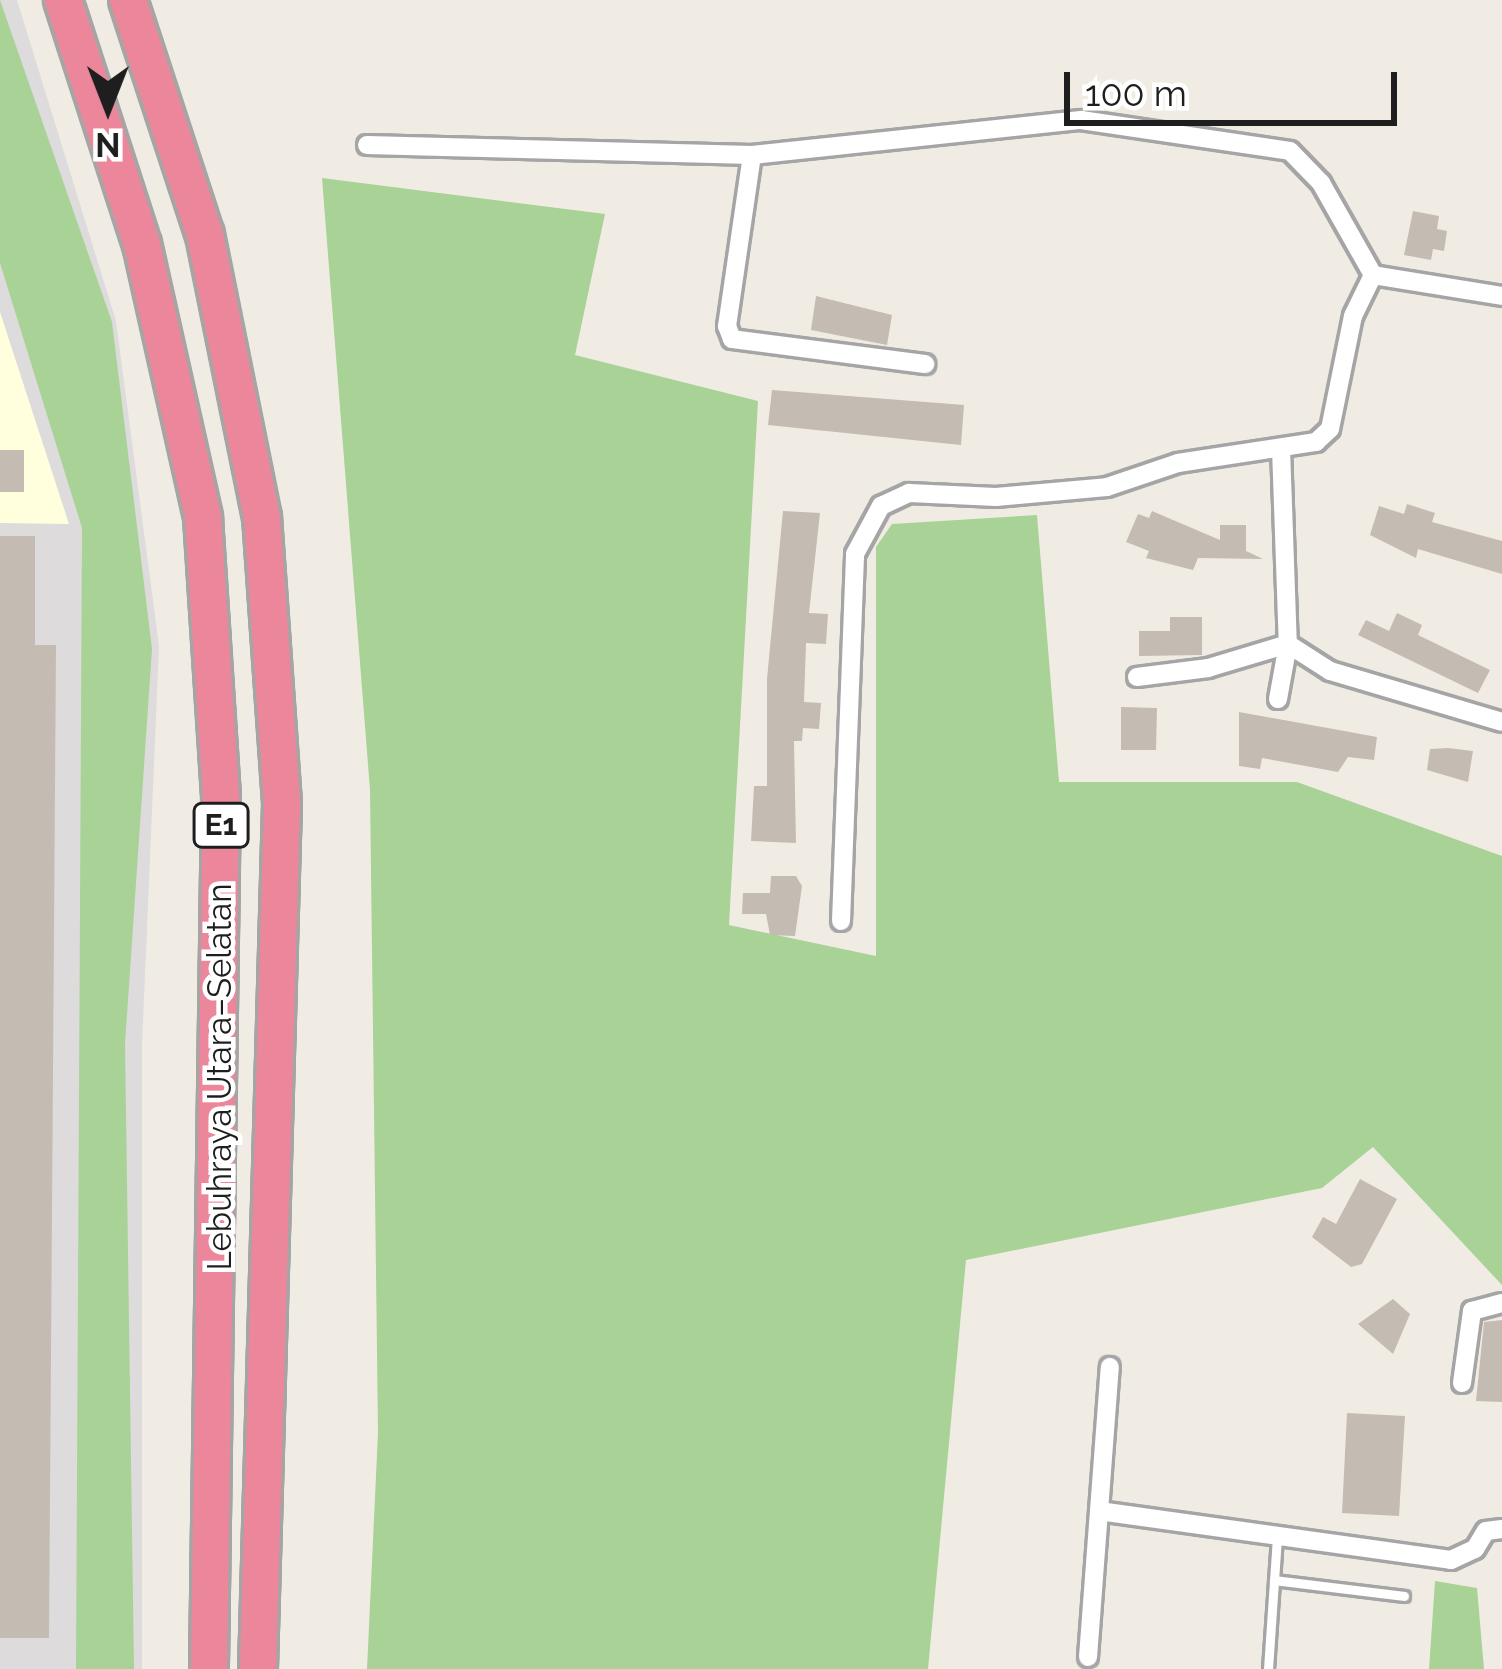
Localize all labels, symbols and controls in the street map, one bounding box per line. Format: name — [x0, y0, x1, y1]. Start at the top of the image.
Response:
north arrow — [48, 48, 168, 168]
scale bar — [1070, 48, 1403, 122]
text: 100 m — [1085, 72, 1187, 114]
text: N — [95, 125, 121, 164]
road number: E1 — [191, 801, 251, 849]
street label: Lebuhraya Utara–Selatan — [200, 884, 240, 1270]

